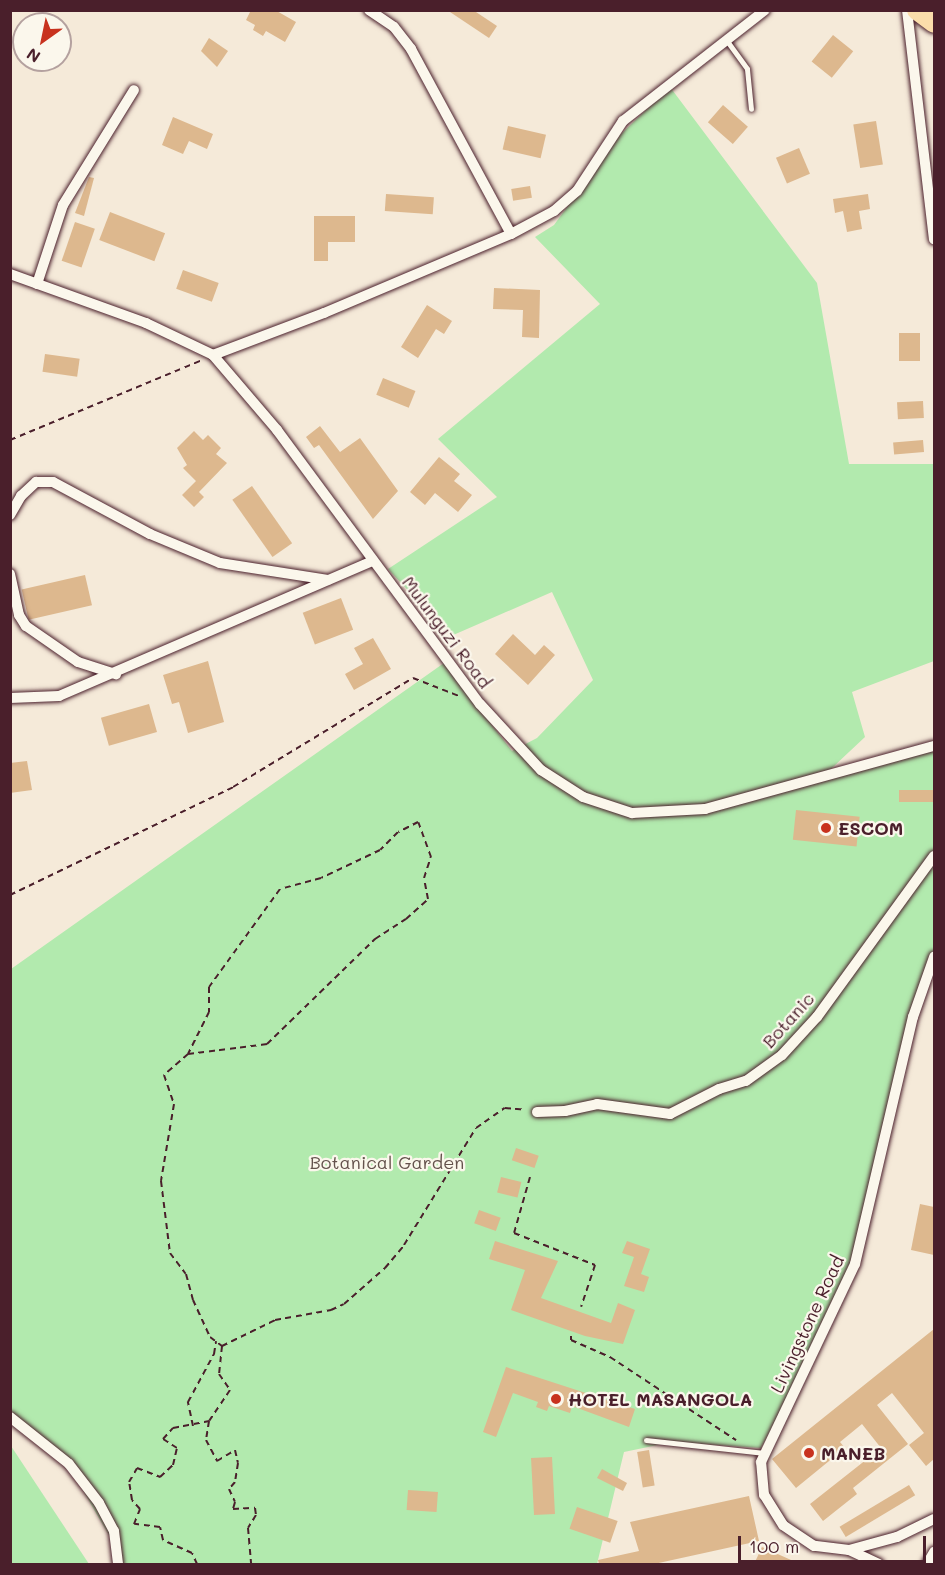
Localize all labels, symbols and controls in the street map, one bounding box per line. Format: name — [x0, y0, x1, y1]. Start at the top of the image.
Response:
north arrow — [12, 12, 72, 72]
text: N — [22, 44, 44, 68]
street label: Mulunguzi Road — [398, 572, 496, 692]
place label: ESCOM — [838, 817, 903, 839]
marker: ESCOM — [819, 821, 833, 835]
street label: Botanic — [758, 988, 818, 1052]
park label: Botanical Garden — [310, 1151, 464, 1173]
street label: Livingstone Road — [766, 1252, 848, 1396]
place label: HOTEL MASANGOLA — [568, 1388, 752, 1410]
marker: HOTEL MASANGOLA — [549, 1392, 563, 1406]
place label: MANEB — [821, 1442, 885, 1464]
marker: MANEB — [802, 1446, 816, 1460]
scale bar — [741, 1524, 928, 1562]
text: 100 m — [749, 1534, 799, 1558]

